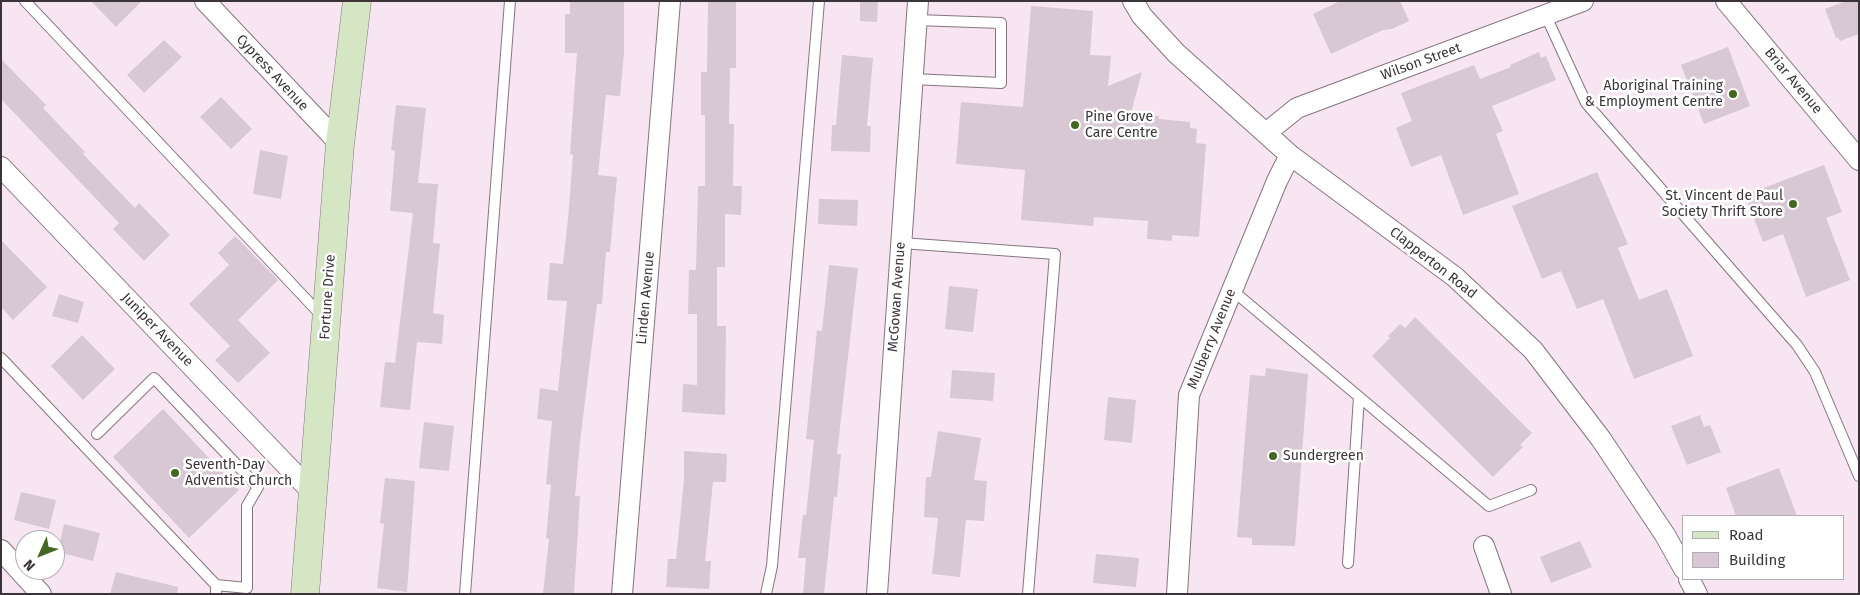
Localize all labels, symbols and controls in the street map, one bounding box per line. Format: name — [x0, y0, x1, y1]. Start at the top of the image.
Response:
street label: Cypress Avenue — [232, 31, 312, 115]
street label: Wilson Street — [1379, 40, 1463, 84]
street label: Briar Avenue — [1761, 45, 1825, 117]
place label: Aboriginal Training & Employment Centre — [1585, 78, 1723, 110]
marker: Aboriginal Training & Employment Centre — [1727, 88, 1739, 100]
place label: Pine Grove Care Centre — [1085, 109, 1158, 142]
marker: Pine Grove Care Centre — [1069, 119, 1081, 131]
place label: St. Vincent de Paul Society Thrift Store — [1662, 188, 1783, 220]
marker: St. Vincent de Paul Society Thrift Store — [1787, 198, 1799, 210]
street label: Clapperton Road — [1386, 224, 1480, 302]
street label: McGowan Avenue — [885, 241, 909, 353]
street label: Linden Avenue — [634, 251, 658, 345]
street label: Fortune Drive — [317, 254, 339, 340]
street label: Mulberry Avenue — [1184, 286, 1240, 392]
street label: Juniper Avenue — [118, 290, 196, 370]
place label: Sundergreen — [1283, 448, 1364, 464]
marker: Sundergreen — [1267, 450, 1279, 462]
place label: Seventh-Day Adventist Church — [185, 457, 292, 490]
marker: Seventh-Day Adventist Church — [169, 467, 181, 479]
legend — [1682, 515, 1845, 580]
text: Road — [1729, 526, 1764, 544]
north arrow — [15, 530, 65, 580]
text: Building — [1729, 551, 1785, 569]
text: N — [20, 556, 39, 574]

